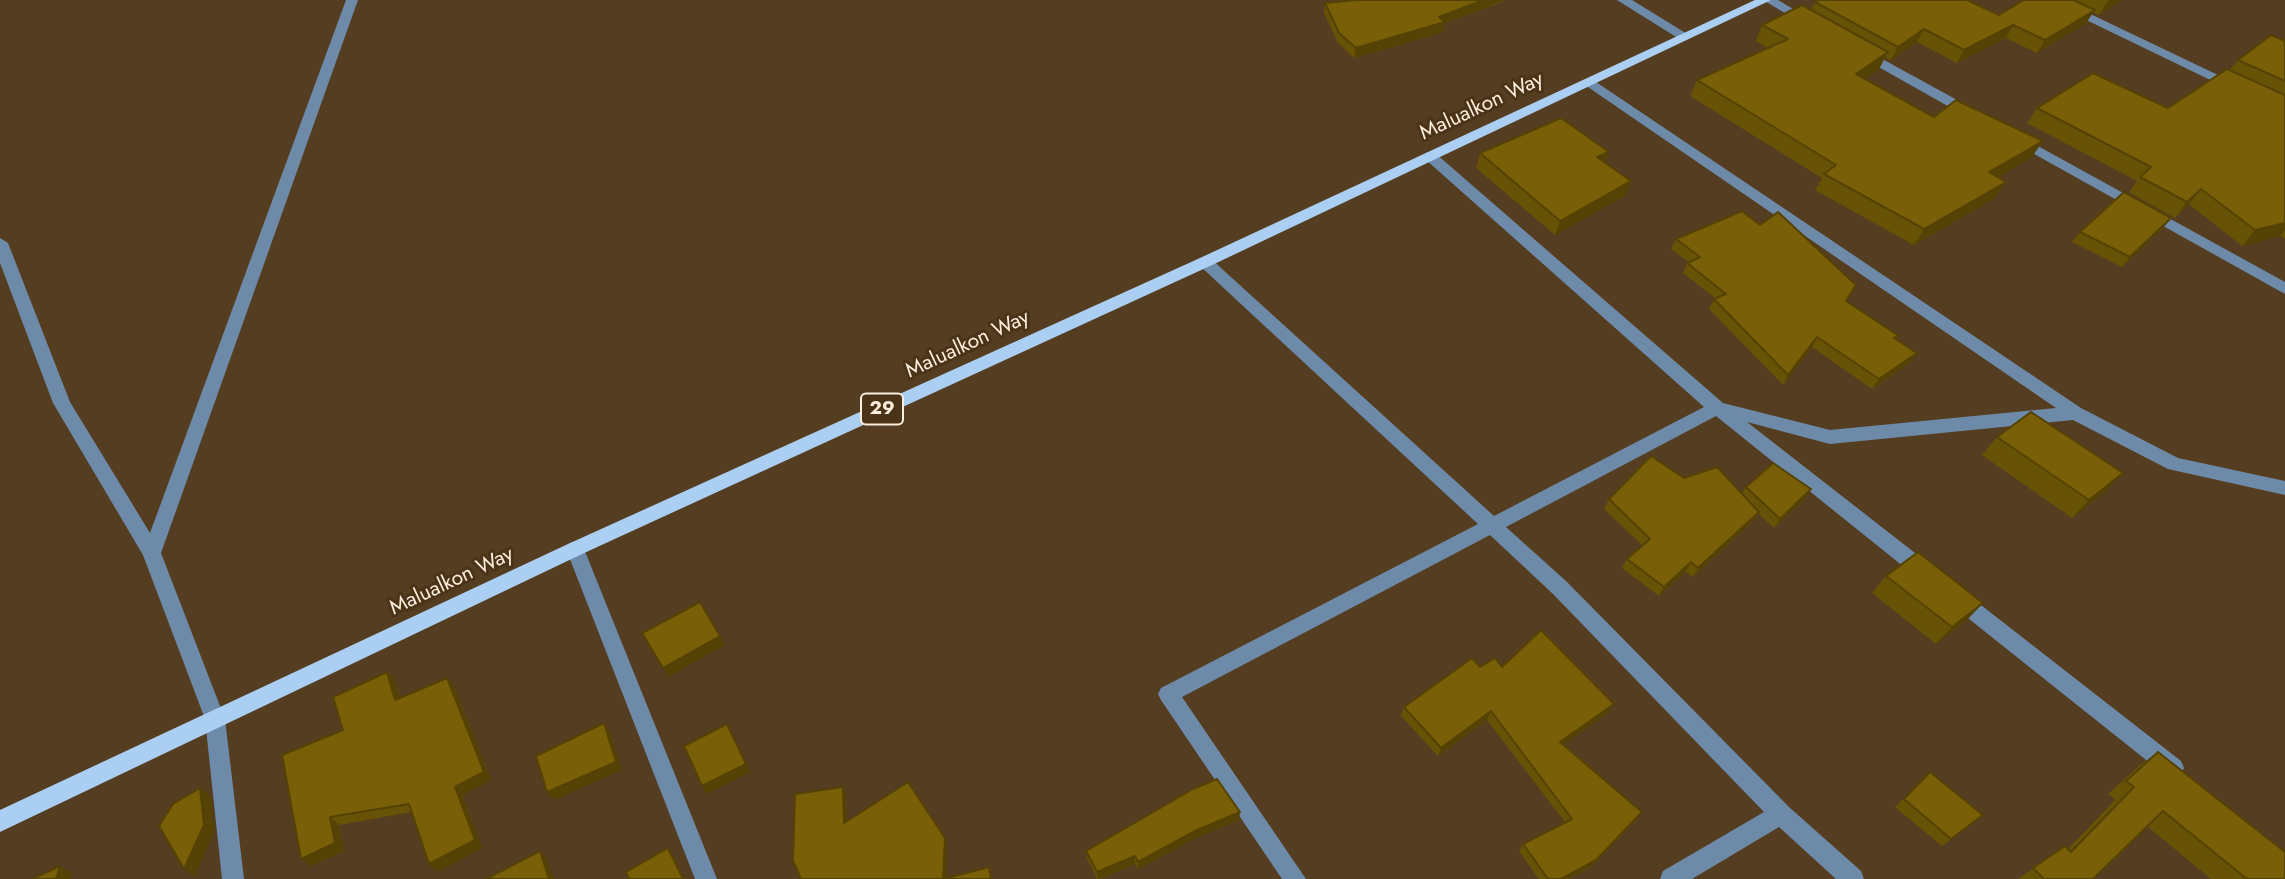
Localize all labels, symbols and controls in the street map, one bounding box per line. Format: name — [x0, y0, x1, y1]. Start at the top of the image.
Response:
street label: Malualkon Way — [1416, 67, 1548, 147]
street label: Malualkon Way — [902, 305, 1034, 385]
road number: 29 — [861, 394, 903, 424]
street label: Malualkon Way — [386, 542, 518, 622]

